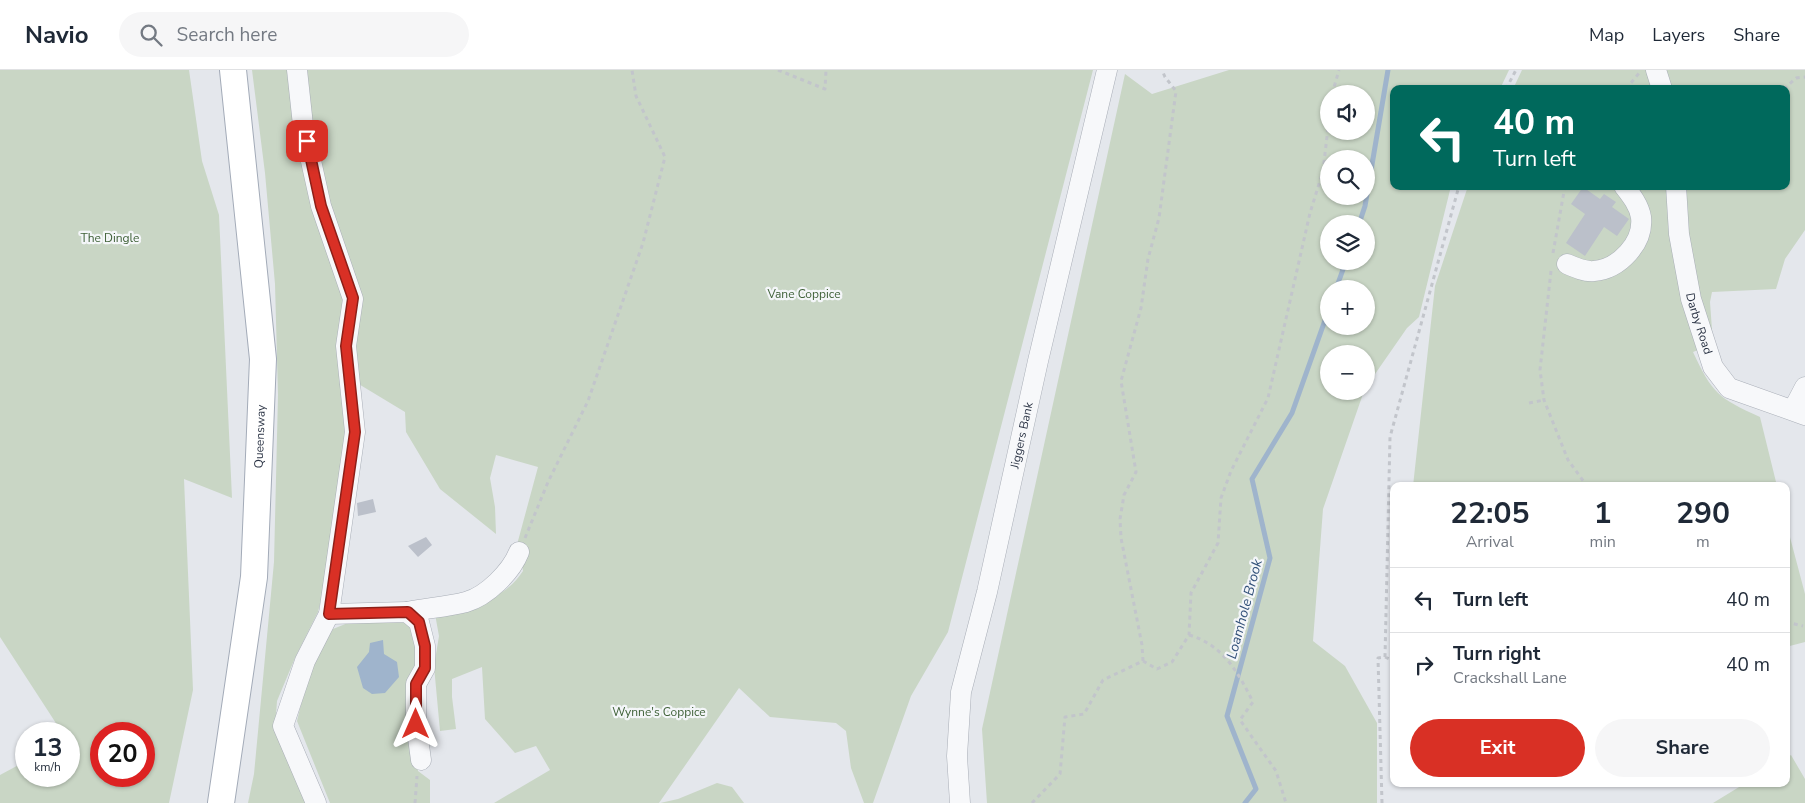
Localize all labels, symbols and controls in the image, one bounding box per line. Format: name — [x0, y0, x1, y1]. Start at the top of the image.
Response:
search box — [119, 12, 469, 57]
text: Navio — [25, 19, 89, 51]
icon: search — [137, 21, 165, 49]
text: Search here — [177, 22, 277, 48]
text: Map — [1589, 23, 1624, 47]
text: Layers — [1652, 23, 1705, 47]
text: Share — [1733, 23, 1780, 47]
map controls — [1320, 85, 1375, 400]
button: sound — [1320, 85, 1375, 140]
text: 40 m — [1493, 99, 1575, 146]
icon: left — [1410, 105, 1475, 170]
pin — [286, 120, 328, 162]
icon: arrive — [293, 127, 321, 155]
text: Turn left — [1493, 144, 1576, 174]
button: search — [1320, 150, 1375, 205]
button: layers — [1320, 215, 1375, 270]
park label: The Dingle — [81, 230, 139, 246]
button: + — [1320, 280, 1375, 335]
park label: Vane Coppice — [766, 286, 841, 302]
street label: Darby Road — [1682, 292, 1716, 356]
button: − — [1320, 345, 1375, 400]
street label: Jiggers Bank — [1006, 400, 1037, 471]
street label: Queensway — [250, 404, 269, 469]
text: 22:05 — [1450, 493, 1529, 534]
text: 1 — [1594, 493, 1612, 534]
text: 290 — [1676, 493, 1730, 534]
text: Arrival — [1466, 531, 1514, 553]
text: min — [1589, 531, 1616, 553]
text: m — [1696, 531, 1710, 553]
water label: Loamhole Brook — [1222, 556, 1267, 661]
icon: left — [1410, 586, 1438, 614]
text: Turn left — [1453, 587, 1528, 613]
text: 40 m — [1726, 587, 1770, 613]
text: Turn right — [1453, 641, 1540, 667]
icon: right — [1410, 651, 1438, 679]
text: 40 m — [1726, 652, 1770, 678]
text: Crackshall Lane — [1453, 667, 1567, 689]
position arrow — [389, 697, 441, 749]
park label: Wynne's Coppice — [612, 704, 706, 720]
button: Exit — [1410, 719, 1585, 777]
button: Share — [1595, 719, 1770, 777]
speed limit sign: 20 — [90, 722, 155, 787]
text: 13 — [32, 731, 63, 765]
text: km/h — [34, 759, 61, 775]

